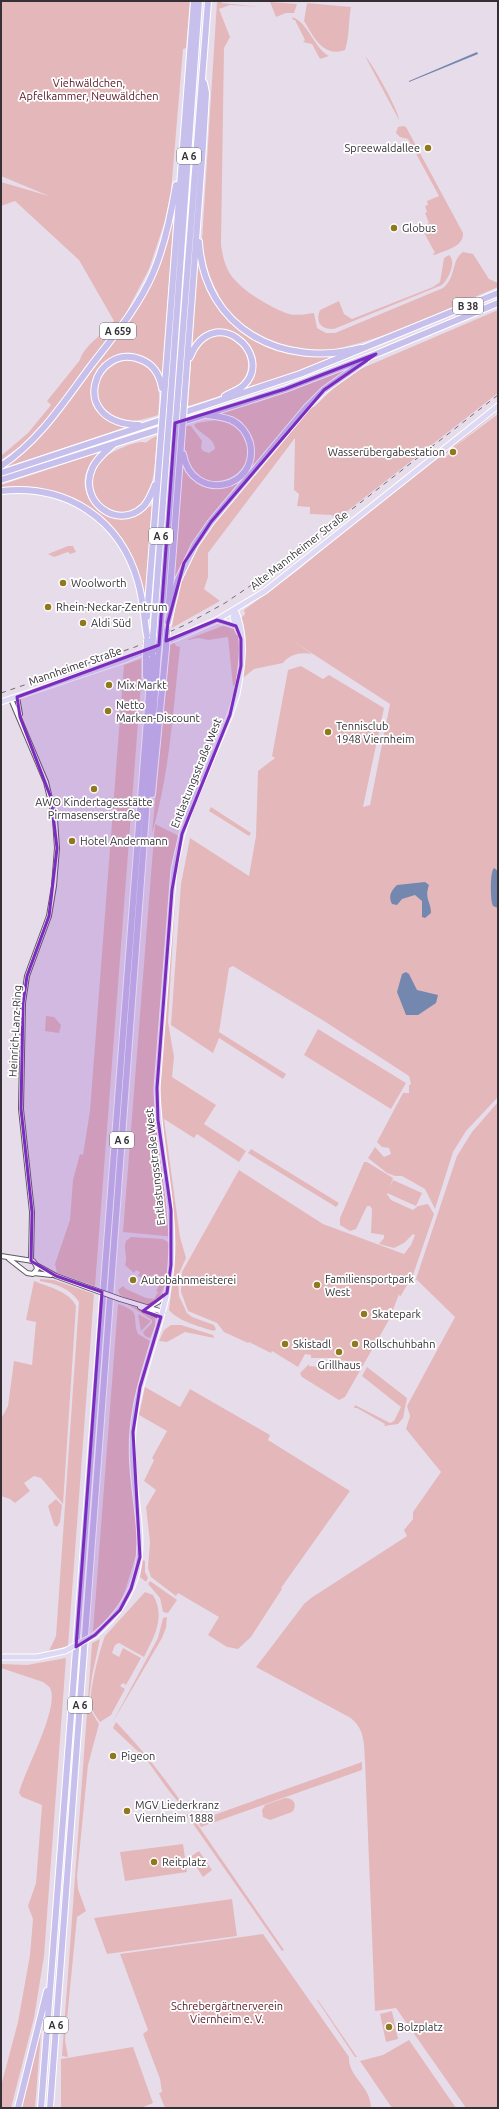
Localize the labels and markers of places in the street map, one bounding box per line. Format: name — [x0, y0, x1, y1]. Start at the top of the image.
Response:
place label: Spreewaldallee — [344, 142, 420, 154]
marker: Spreewaldallee — [423, 143, 433, 153]
place label: Globus — [402, 222, 436, 234]
marker: Globus — [389, 223, 399, 233]
place label: Wasserübergabestation — [328, 446, 445, 458]
marker: Wasserübergabestation — [448, 447, 458, 457]
place label: Woolworth — [71, 577, 126, 589]
marker: Woolworth — [58, 578, 68, 588]
place label: Rhein-Neckar-Zentrum — [56, 601, 168, 613]
marker: Rhein-Neckar-Zentrum — [43, 602, 53, 612]
place label: Aldi Süd — [91, 617, 131, 629]
marker: Aldi Süd — [78, 618, 88, 628]
place label: Mix Markt — [117, 679, 167, 691]
marker: Mix Markt — [104, 680, 114, 690]
place label: Netto Marken-Discount — [116, 699, 201, 724]
marker: Netto Marken-Discount — [103, 706, 113, 716]
place label: Tennisclub 1948 Viernheim — [336, 720, 414, 745]
marker: Tennisclub 1948 Viernheim — [323, 727, 333, 737]
marker: AWO Kindertagesstätte Pirmasenserstraße — [89, 784, 99, 794]
place label: AWO Kindertagesstätte Pirmasenserstraße — [35, 796, 153, 821]
place label: Hotel Andermann — [80, 835, 168, 847]
marker: Hotel Andermann — [67, 836, 77, 846]
place label: Familiensportpark West — [325, 1273, 414, 1298]
place label: Autobahnmeisterei — [141, 1274, 236, 1286]
marker: Autobahnmeisterei — [128, 1275, 138, 1285]
marker: Familiensportpark West — [312, 1280, 322, 1290]
place label: Skatepark — [372, 1308, 422, 1320]
marker: Skatepark — [359, 1309, 369, 1319]
place label: Skistadl — [293, 1338, 331, 1350]
place label: Rollschuhbahn — [363, 1338, 435, 1350]
marker: Skistadl — [280, 1339, 290, 1349]
marker: Rollschuhbahn — [350, 1339, 360, 1349]
marker: Grillhaus — [334, 1347, 344, 1357]
place label: Grillhaus — [318, 1359, 361, 1371]
place label: Pigeon — [121, 1750, 155, 1762]
marker: Pigeon — [108, 1751, 118, 1761]
place label: MGV Liederkranz Viernheim 1888 — [135, 1799, 219, 1824]
marker: MGV Liederkranz Viernheim 1888 — [122, 1806, 132, 1816]
place label: Reitplatz — [162, 1856, 206, 1868]
marker: Reitplatz — [149, 1857, 159, 1867]
place label: Bolzplatz — [397, 2021, 443, 2033]
marker: Bolzplatz — [384, 2022, 394, 2032]

